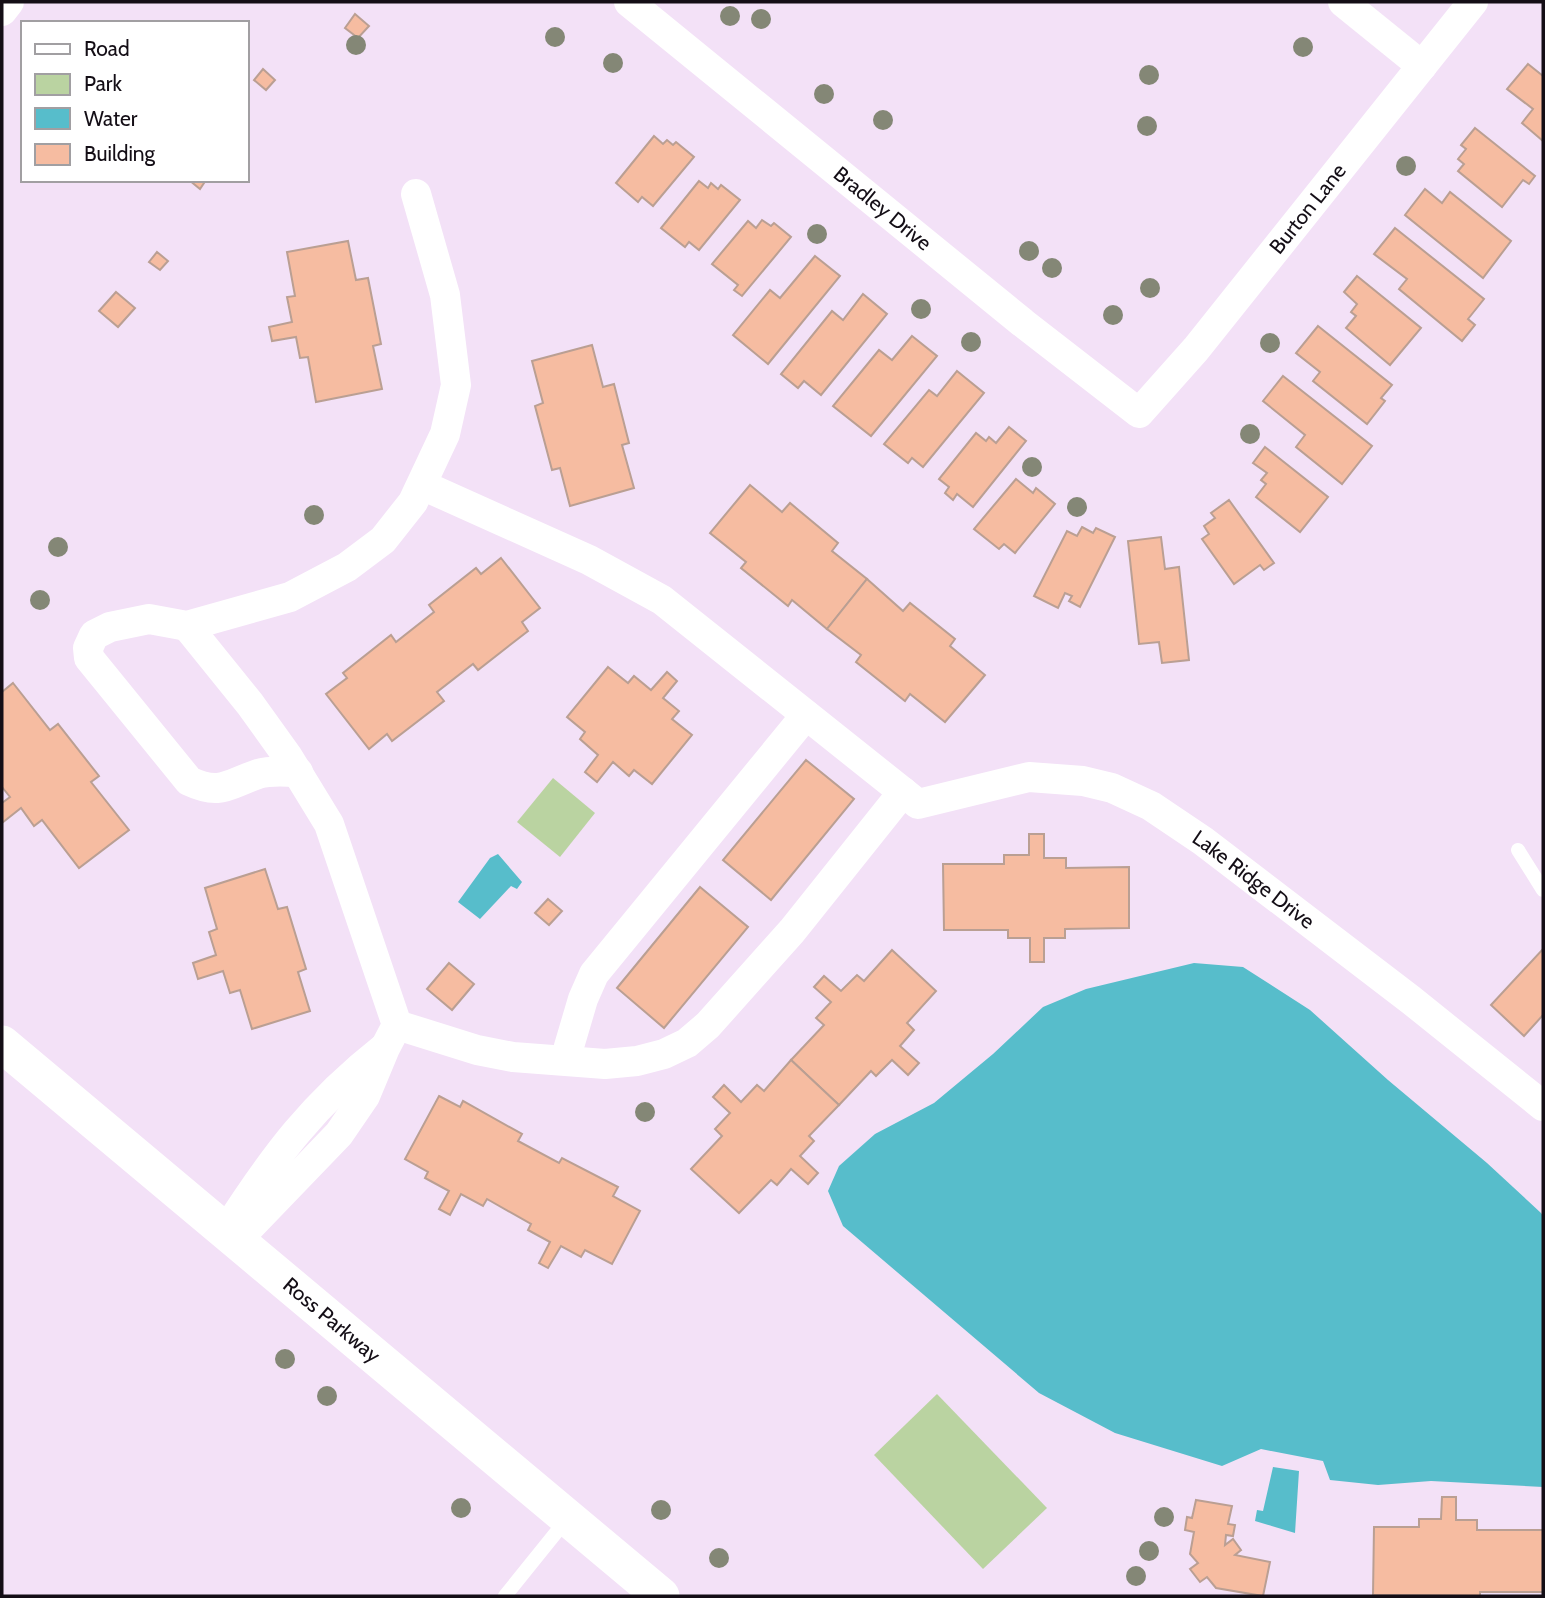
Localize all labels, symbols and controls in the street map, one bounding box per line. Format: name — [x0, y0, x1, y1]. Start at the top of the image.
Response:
legend — [21, 21, 248, 182]
text: Road — [84, 36, 130, 61]
text: Park — [84, 71, 122, 96]
text: Water — [84, 106, 138, 131]
text: Building — [84, 141, 156, 166]
street label: Burton Lane — [1264, 158, 1351, 259]
street label: Bradley Drive — [829, 161, 937, 255]
street label: Lake Ridge Drive — [1188, 825, 1320, 934]
street label: Ross Parkway — [278, 1272, 386, 1368]

